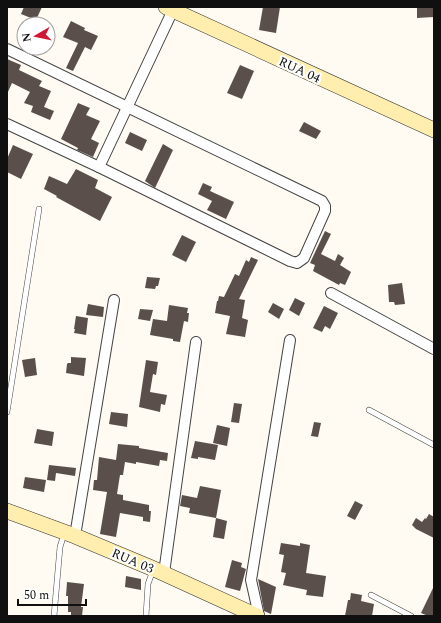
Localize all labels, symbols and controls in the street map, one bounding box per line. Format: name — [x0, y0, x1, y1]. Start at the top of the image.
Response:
north arrow — [16, 16, 56, 56]
text: N — [18, 32, 36, 43]
street label: RUA 04 — [275, 51, 324, 89]
street label: RUA 03 — [108, 543, 157, 579]
scale bar — [18, 581, 86, 607]
text: 50 m — [24, 586, 49, 605]

